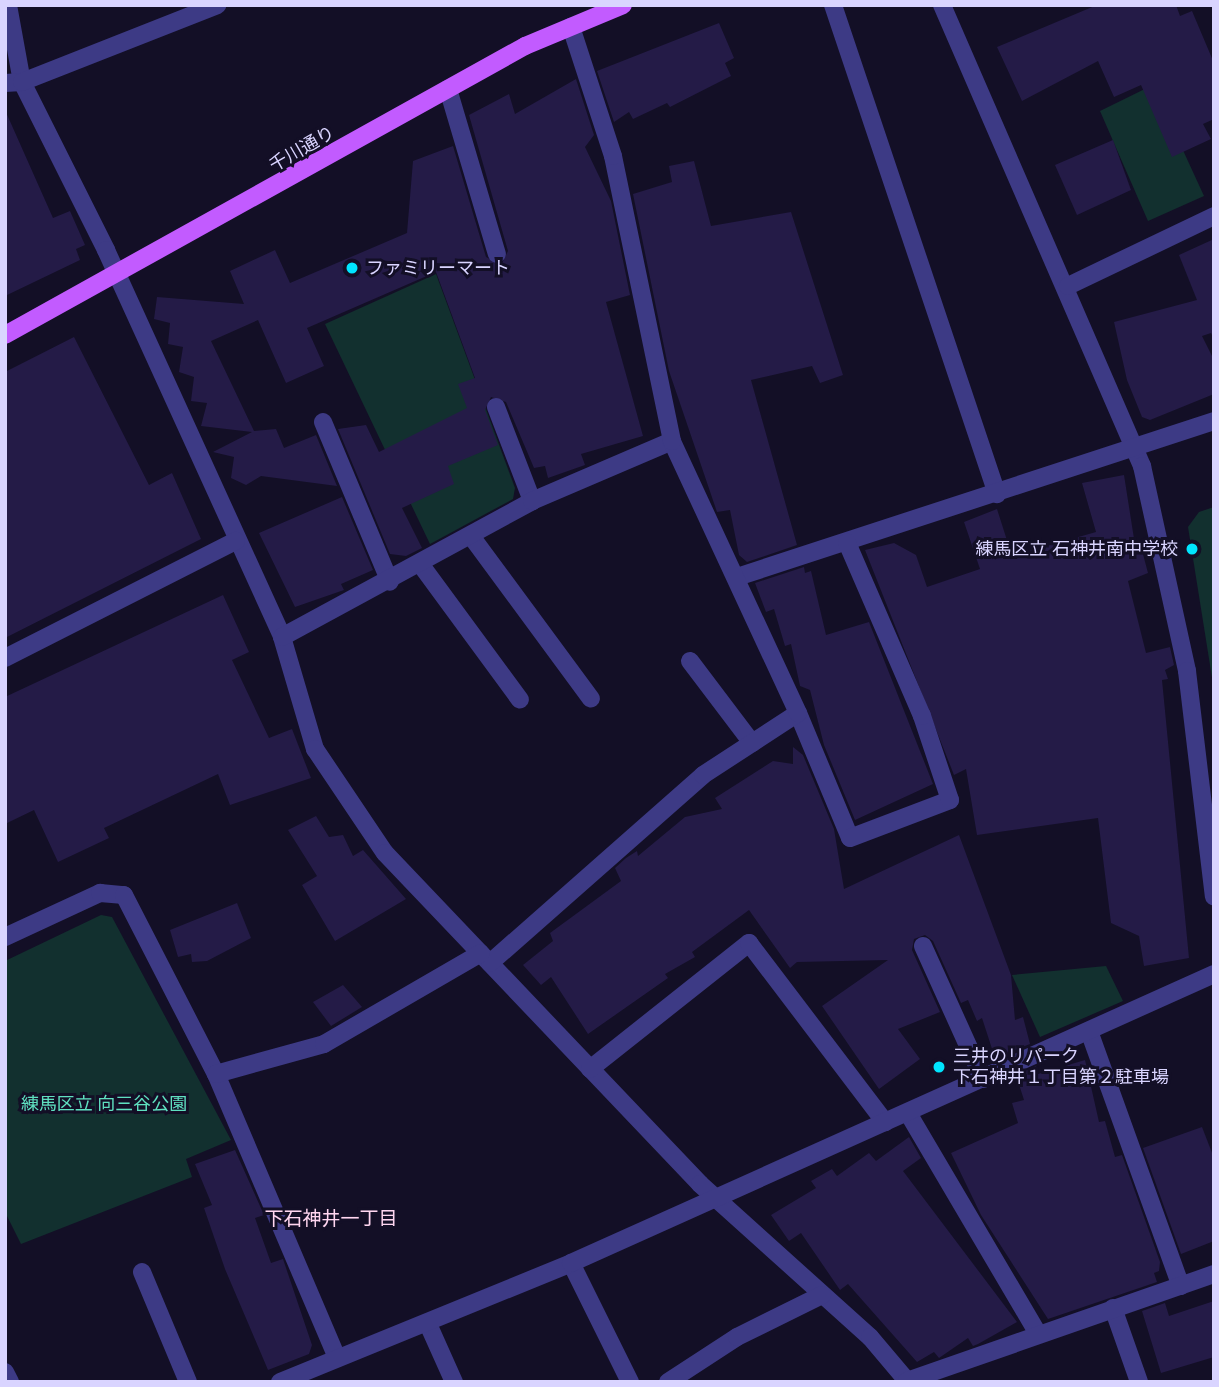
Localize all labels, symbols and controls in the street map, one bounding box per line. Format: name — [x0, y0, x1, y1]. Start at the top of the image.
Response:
street label: 千川通り — [265, 122, 339, 176]
place label: ファミリーマート — [366, 257, 510, 279]
marker: ファミリーマート — [344, 260, 360, 276]
place label: 練馬区立 石神井南中学校 — [975, 538, 1178, 560]
marker: 練馬区立 石神井南中学校 — [1184, 541, 1200, 557]
place label: 三井のリパーク 下石神井１丁目第２駐車場 — [953, 1046, 1169, 1088]
marker: 三井のリパーク 下石神井１丁目第２駐車場 — [931, 1059, 947, 1075]
park label: 練馬区立 向三谷公園 — [21, 1093, 187, 1115]
district label: 下石神井一丁目 — [265, 1208, 397, 1230]

